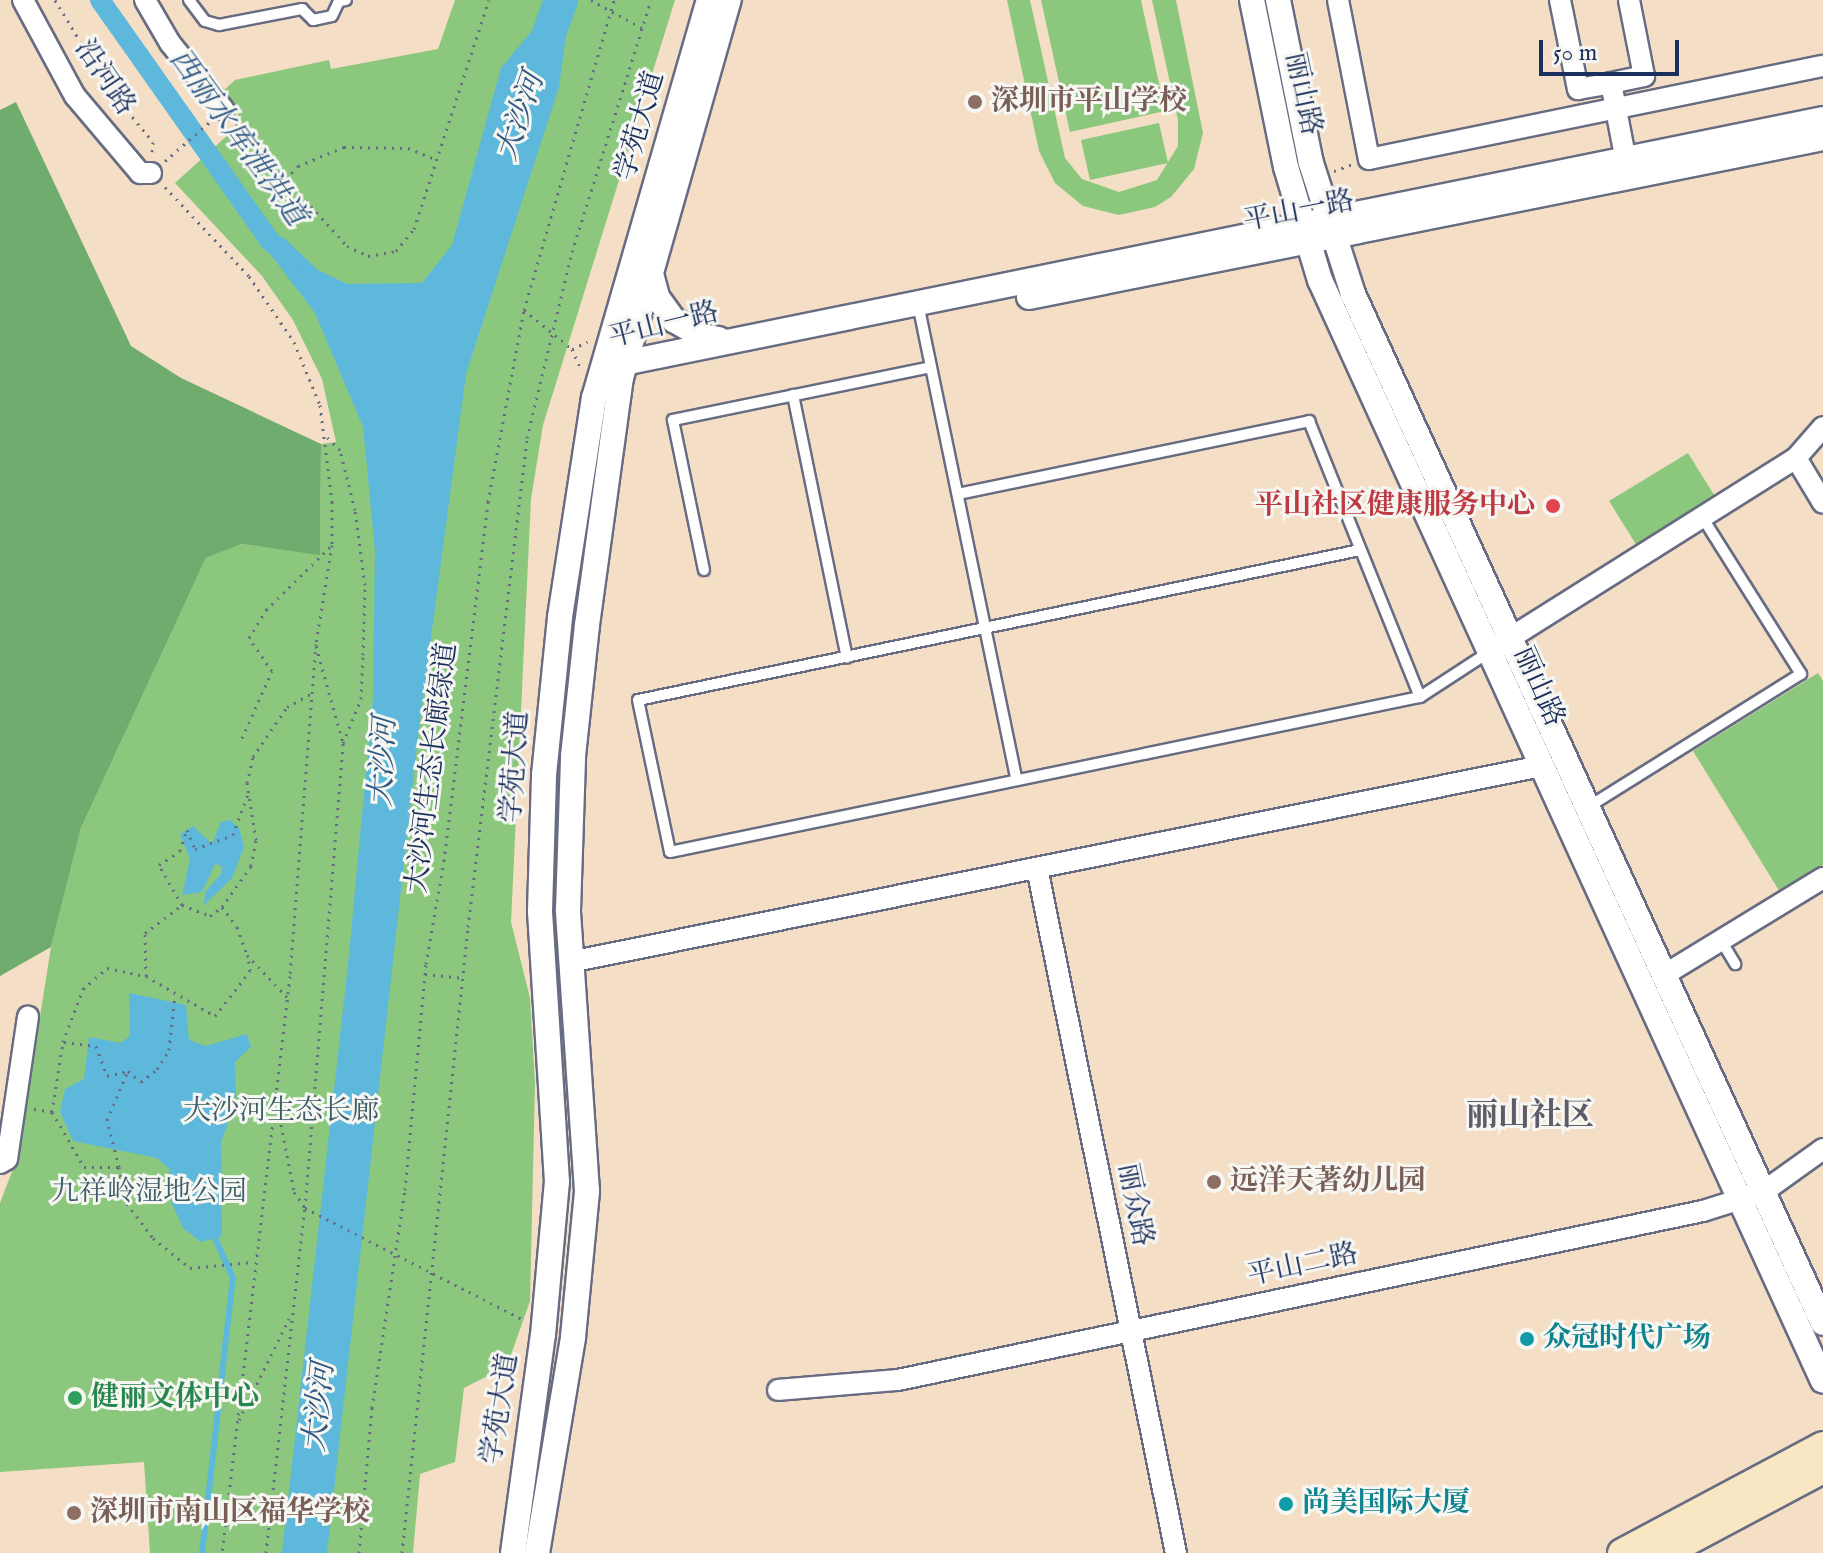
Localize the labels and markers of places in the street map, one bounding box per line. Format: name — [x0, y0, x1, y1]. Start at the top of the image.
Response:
place label: 深圳市平山学校 — [991, 85, 1187, 119]
marker: 深圳市平山学校 — [966, 93, 984, 111]
place label: 平山社区健康服务中心 — [1255, 489, 1535, 523]
marker: 平山社区健康服务中心 — [1542, 495, 1564, 517]
place label: 远洋天著幼儿园 — [1230, 1165, 1426, 1199]
marker: 远洋天著幼儿园 — [1205, 1173, 1223, 1191]
place label: 众冠时代广场 — [1543, 1322, 1711, 1356]
marker: 众冠时代广场 — [1518, 1330, 1536, 1348]
place label: 健丽文体中心 — [91, 1381, 259, 1415]
marker: 健丽文体中心 — [66, 1389, 84, 1407]
place label: 尚美国际大厦 — [1302, 1487, 1470, 1521]
marker: 尚美国际大厦 — [1277, 1495, 1295, 1513]
place label: 深圳市南山区福华学校 — [90, 1496, 370, 1530]
marker: 深圳市南山区福华学校 — [65, 1504, 83, 1522]

